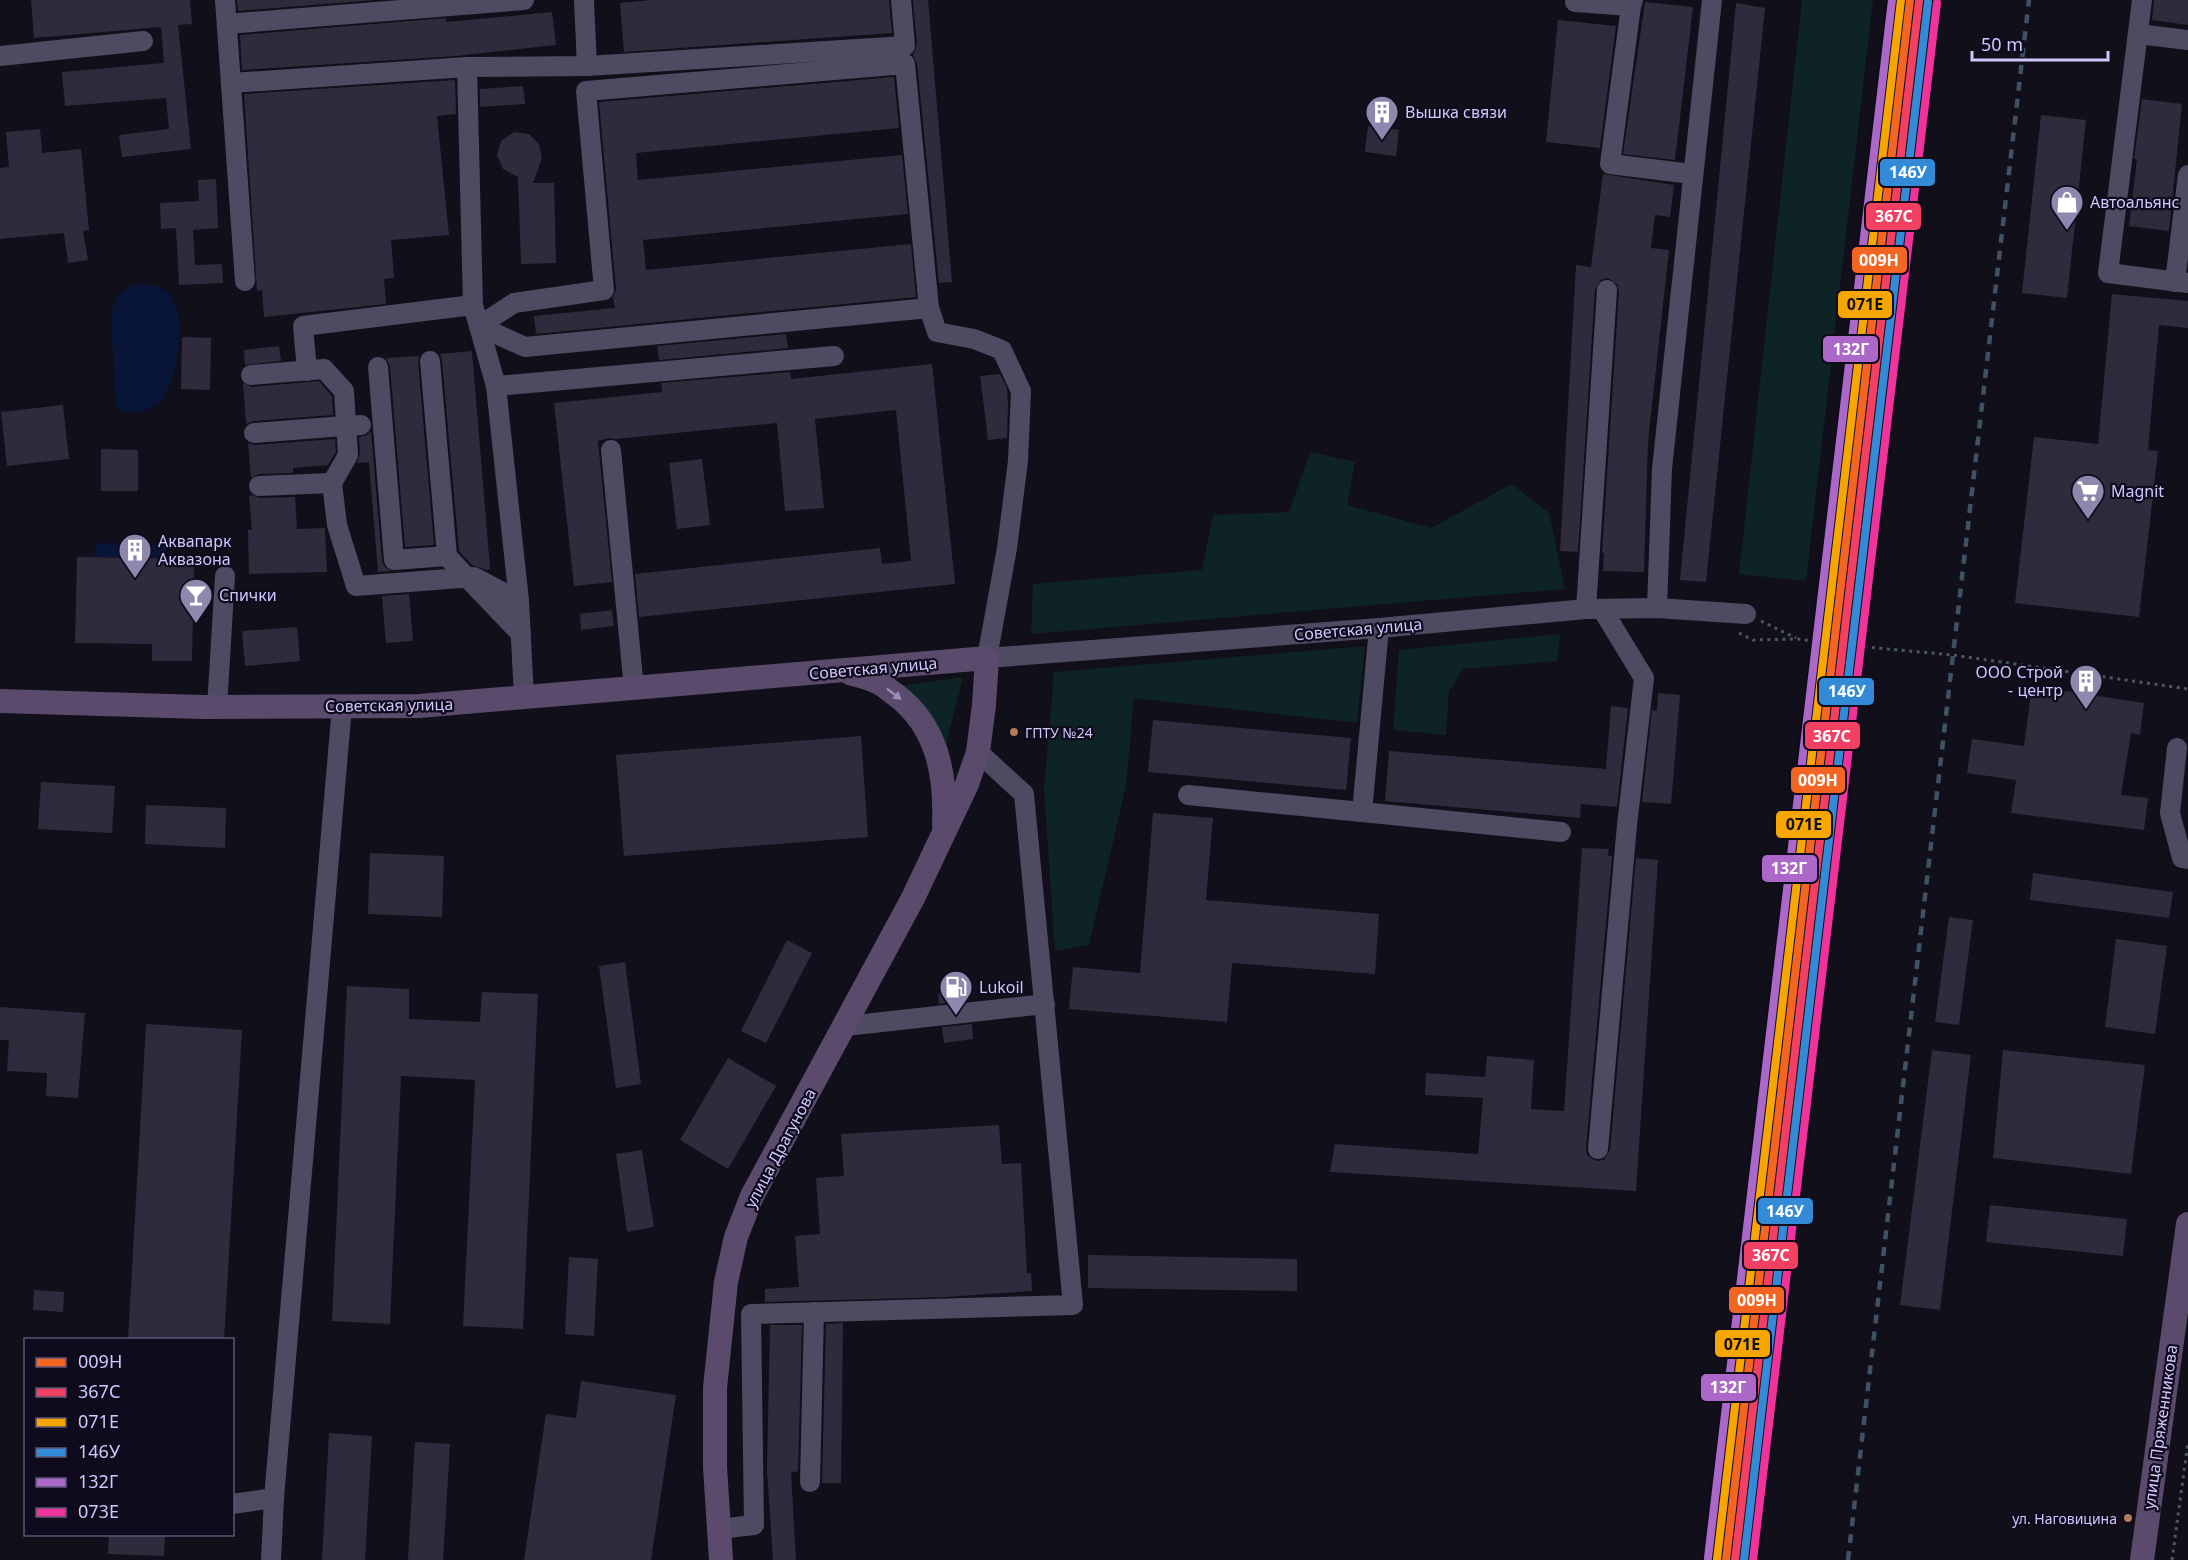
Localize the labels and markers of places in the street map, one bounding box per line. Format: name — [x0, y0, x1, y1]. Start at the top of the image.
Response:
building icon: Вышка связи — [1364, 94, 1400, 141]
place label: Вышка связи — [1405, 101, 1507, 123]
shop icon: Автоальянс — [2049, 184, 2085, 231]
place label: Автоальянс — [2090, 191, 2180, 213]
supermarket icon: Magnit — [2070, 473, 2106, 520]
place label: Magnit — [2111, 480, 2164, 502]
place label: Аквапарк Аквазона — [158, 530, 232, 570]
building icon: Аквапарк Аквазона — [117, 532, 153, 579]
bar icon: Спички — [178, 577, 214, 624]
place label: Спички — [219, 584, 277, 606]
place label: ООО Строй - центр — [1975, 661, 2063, 701]
building icon: ООО Строй - центр — [2068, 663, 2104, 710]
place label: ГПТУ №24 — [1025, 723, 1093, 742]
marker: ГПТУ №24 — [1008, 726, 1020, 738]
fuel station icon: Lukoil — [938, 969, 974, 1016]
place label: Lukoil — [979, 976, 1024, 998]
place label: ул. Наговицина — [2012, 1509, 2117, 1528]
marker: ул. Наговицина — [2122, 1512, 2134, 1524]

